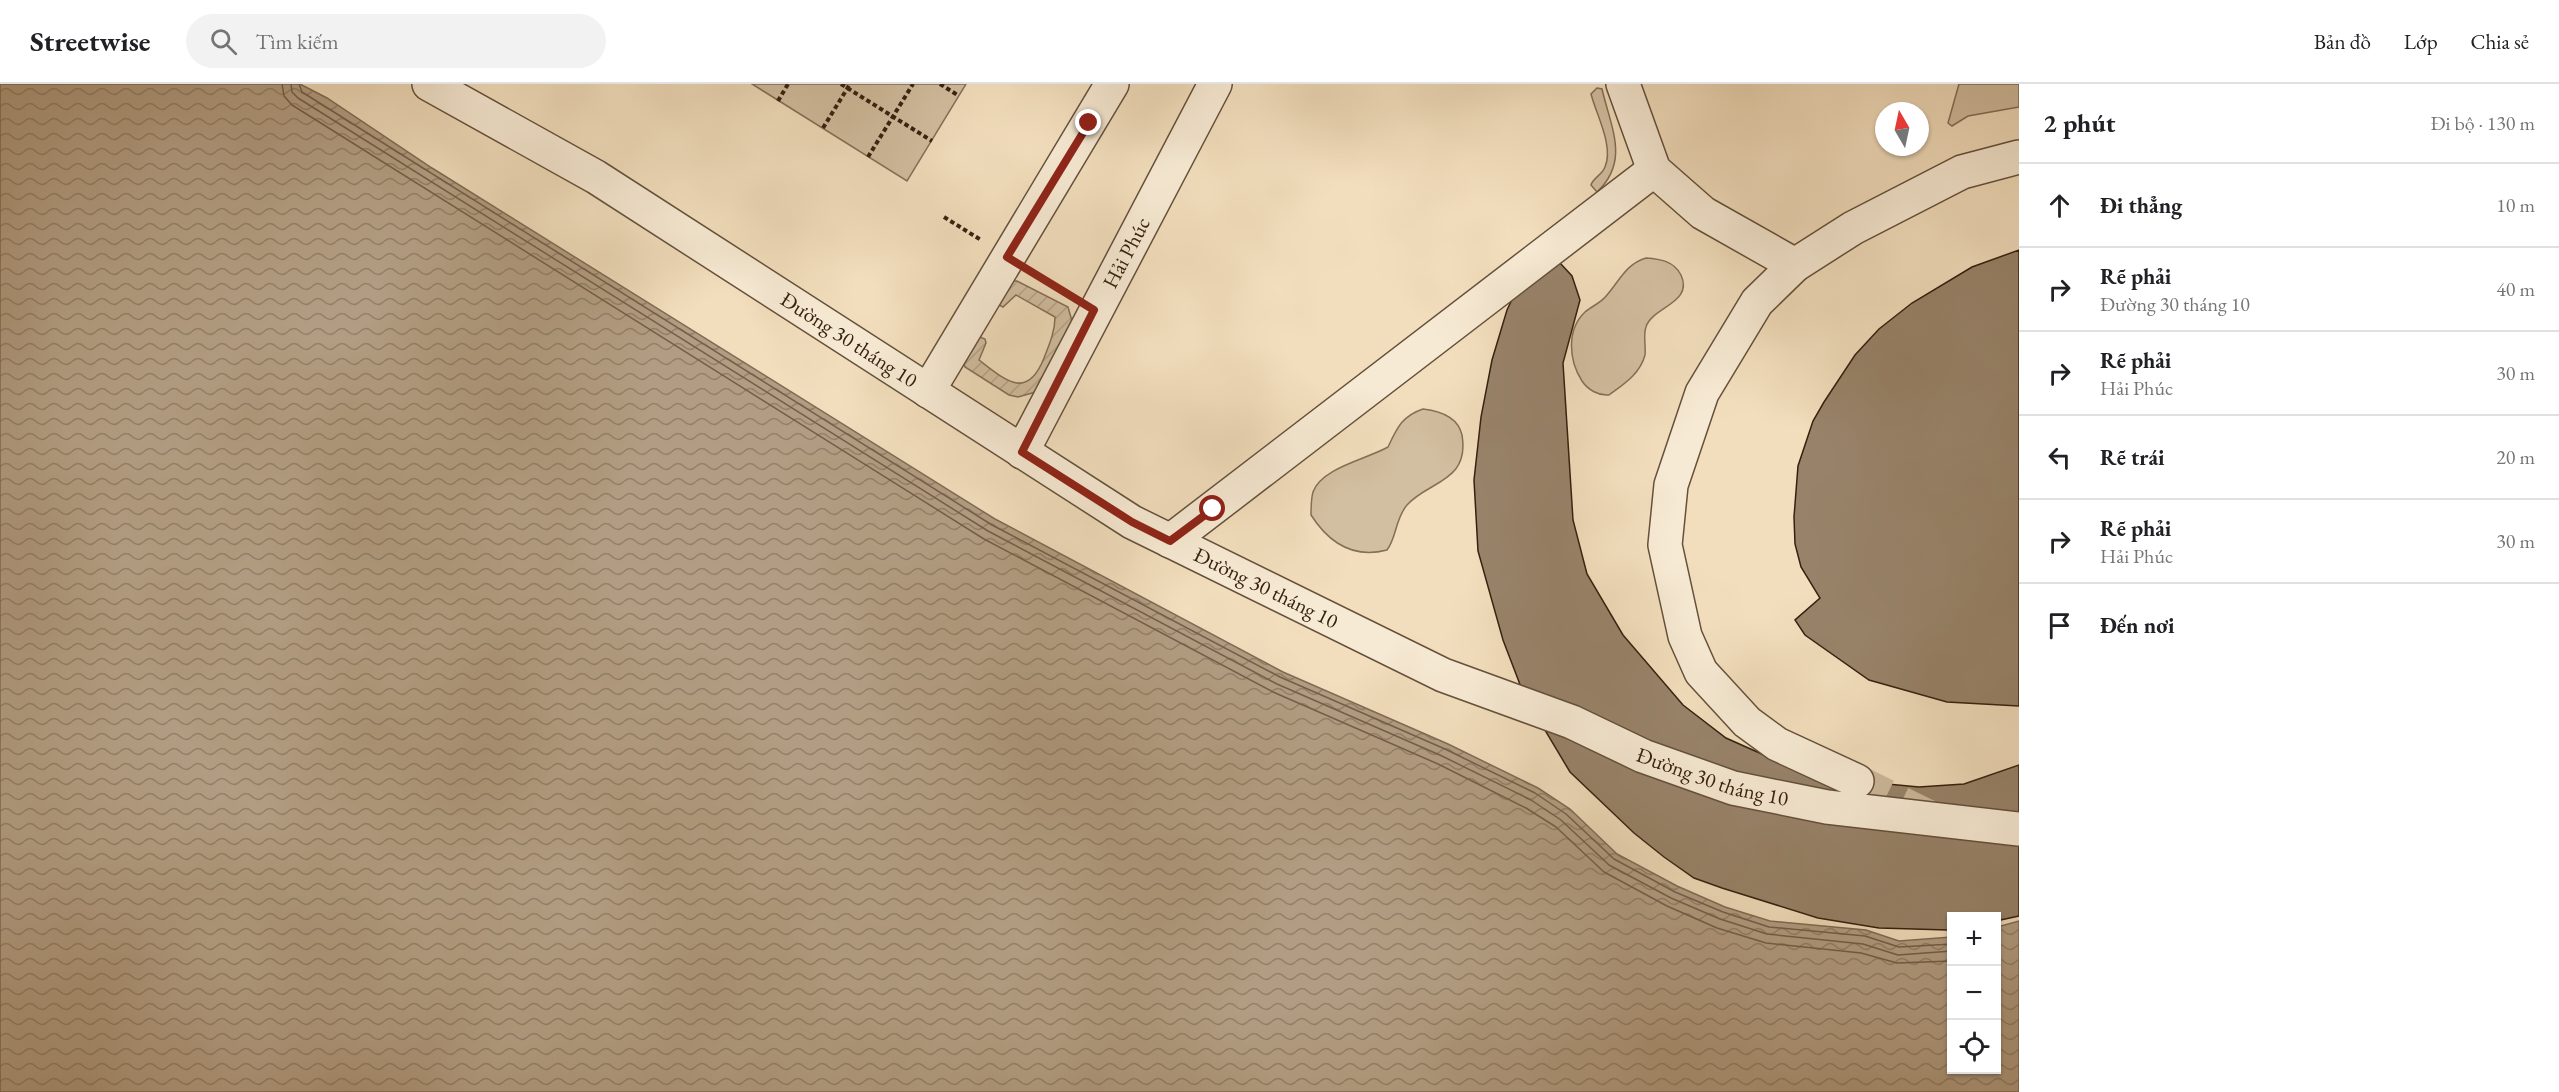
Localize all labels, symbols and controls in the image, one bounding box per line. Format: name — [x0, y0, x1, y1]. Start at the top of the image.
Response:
search box — [186, 14, 606, 68]
text: Streetwise — [30, 23, 150, 59]
icon: search — [207, 25, 240, 58]
text: Tìm kiếm — [255, 27, 339, 56]
text: Bản đồ — [2314, 28, 2371, 55]
text: Lớp — [2404, 28, 2438, 55]
text: Chia sẻ — [2471, 28, 2529, 55]
north arrow — [1875, 102, 1929, 156]
text: 2 phút — [2043, 106, 2115, 140]
route end — [1075, 109, 1101, 135]
text: Đi bộ · 130 m — [2430, 110, 2535, 136]
icon: ahead — [2043, 189, 2076, 222]
text: Đi thẳng — [2100, 191, 2182, 220]
text: 10 m — [2496, 192, 2535, 218]
street label: Hải Phúc — [1096, 212, 1156, 293]
text: Rẽ phải — [2100, 262, 2171, 291]
icon: right — [2043, 273, 2076, 306]
text: 40 m — [2496, 276, 2535, 302]
street label: Đường 30 tháng 10 — [776, 285, 923, 393]
text: Đường 30 tháng 10 — [2100, 291, 2250, 317]
text: Rẽ phải — [2100, 346, 2171, 375]
icon: right — [2043, 357, 2076, 390]
text: 30 m — [2496, 360, 2535, 386]
text: Hải Phúc — [2100, 375, 2173, 401]
icon: left — [2043, 441, 2076, 474]
text: Rẽ trái — [2100, 443, 2165, 472]
text: 20 m — [2496, 444, 2535, 470]
route start — [1199, 495, 1225, 521]
text: Rẽ phải — [2100, 514, 2171, 543]
icon: right — [2043, 525, 2076, 558]
text: 30 m — [2496, 528, 2535, 554]
street label: Đường 30 tháng 10 — [1190, 541, 1343, 634]
text: Hải Phúc — [2100, 543, 2173, 569]
icon: arrive — [2043, 609, 2076, 642]
text: Đến nơi — [2100, 611, 2175, 640]
street label: Đường 30 tháng 10 — [1633, 741, 1791, 812]
map controls — [1947, 912, 2001, 1074]
button: + — [1947, 912, 2001, 966]
button: − — [1947, 966, 2001, 1020]
button: locate — [1947, 1020, 2001, 1074]

